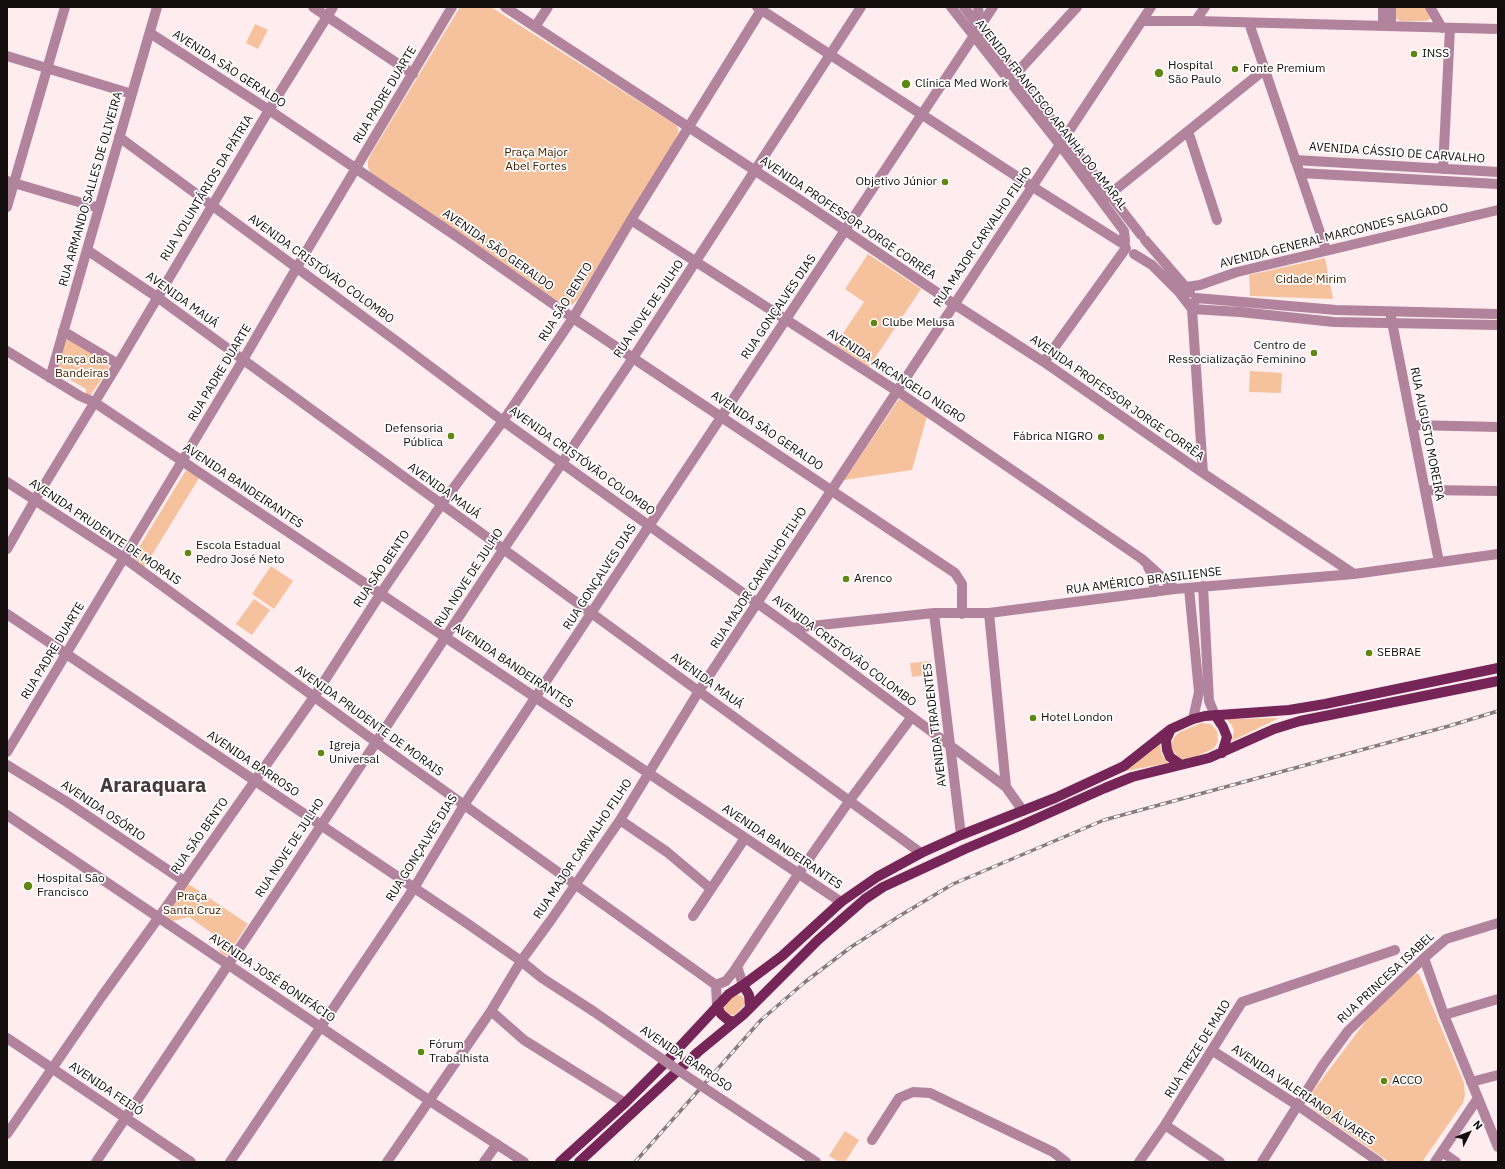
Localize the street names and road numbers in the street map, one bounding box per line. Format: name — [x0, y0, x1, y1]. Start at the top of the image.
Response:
street label: AVENIDA FRANCISCO ARANHA DO AMARAL — [972, 17, 1130, 213]
street label: AVENIDA SÃO GERALDO — [170, 27, 288, 111]
street label: RUA PADRE DUARTE — [350, 44, 420, 146]
street label: RUA ARMANDO SALLES DE OLIVEIRA — [56, 90, 126, 288]
street label: RUA VOLUNTÁRIOS DA PÁTRIA — [158, 112, 256, 264]
street label: AVENIDA CÁSSIO DE CARVALHO — [1309, 140, 1485, 166]
street label: AVENIDA PROFESSOR JORGE CORRÊA — [757, 154, 939, 282]
street label: RUA MAJOR CARVALHO FILHO — [931, 164, 1035, 310]
street label: AVENIDA GENERAL MARCONDES SALGADO — [1218, 201, 1450, 271]
street label: AVENIDA SÃO GERALDO — [440, 206, 556, 294]
street label: AVENIDA CRISTÓVÃO COLOMBO — [245, 211, 397, 327]
street label: RUA GONÇALVES DIAS — [739, 252, 819, 362]
street label: RUA NOVE DE JULHO — [611, 257, 687, 361]
street label: RUA SÃO BENTO — [536, 260, 596, 344]
street label: AVENIDA MAUÁ — [143, 269, 221, 331]
street label: RUA PADRE DUARTE — [185, 322, 255, 424]
street label: AVENIDA ARCANGELO NIGRO — [824, 326, 968, 426]
street label: AVENIDA PROFESSOR JORGE CORRÊA — [1027, 332, 1207, 464]
street label: RUA AUGUSTO MOREIRA — [1407, 366, 1447, 502]
street label: AVENIDA SÃO GERALDO — [708, 388, 826, 474]
street label: AVENIDA CRISTÓVÃO COLOMBO — [506, 403, 658, 519]
street label: AVENIDA BANDEIRANTES — [180, 440, 306, 532]
street label: AVENIDA MAUÁ — [405, 460, 483, 522]
street label: AVENIDA PRUDENTE DE MORAIS — [27, 476, 183, 588]
street label: RUA MAJOR CARVALHO FILHO — [708, 504, 810, 652]
street label: RUA GONÇALVES DIAS — [560, 521, 640, 633]
street label: RUA NOVE DE JULHO — [432, 526, 506, 630]
street label: RUA SÃO BENTO — [351, 528, 413, 610]
street label: RUA AMÉRICO BRASILIENSE — [1065, 564, 1223, 598]
street label: AVENIDA CRISTÓVÃO COLOMBO — [769, 592, 919, 710]
street label: RUA PADRE DUARTE — [18, 600, 88, 702]
street label: AVENIDA BANDEIRANTES — [450, 620, 576, 712]
street label: AVENIDA MAUÁ — [668, 650, 746, 712]
street label: AVENIDA PRUDENTE DE MORAIS — [292, 662, 446, 780]
street label: AVENIDA TIRADENTES — [920, 662, 950, 788]
street label: AVENIDA BARROSO — [204, 728, 302, 800]
street label: RUA MAJOR CARVALHO FILHO — [531, 776, 635, 922]
street label: AVENIDA OSÓRIO — [58, 778, 148, 844]
street label: RUA GONÇALVES DIAS — [383, 792, 461, 904]
street label: RUA SÃO BENTO — [168, 795, 232, 877]
street label: RUA NOVE DE JULHO — [253, 796, 327, 900]
street label: AVENIDA BANDEIRANTES — [719, 801, 845, 893]
street label: AVENIDA JOSÉ BONIFÁCIO — [206, 930, 338, 1026]
street label: RUA PRINCESA ISABEL — [1335, 930, 1437, 1026]
street label: RUA TREZE DE MAIO — [1162, 997, 1234, 1101]
street label: AVENIDA BARROSO — [637, 1023, 735, 1095]
street label: AVENIDA VALERIANO ÁLVARES — [1229, 1042, 1377, 1148]
street label: AVENIDA FEIJÓ — [66, 1059, 146, 1119]

